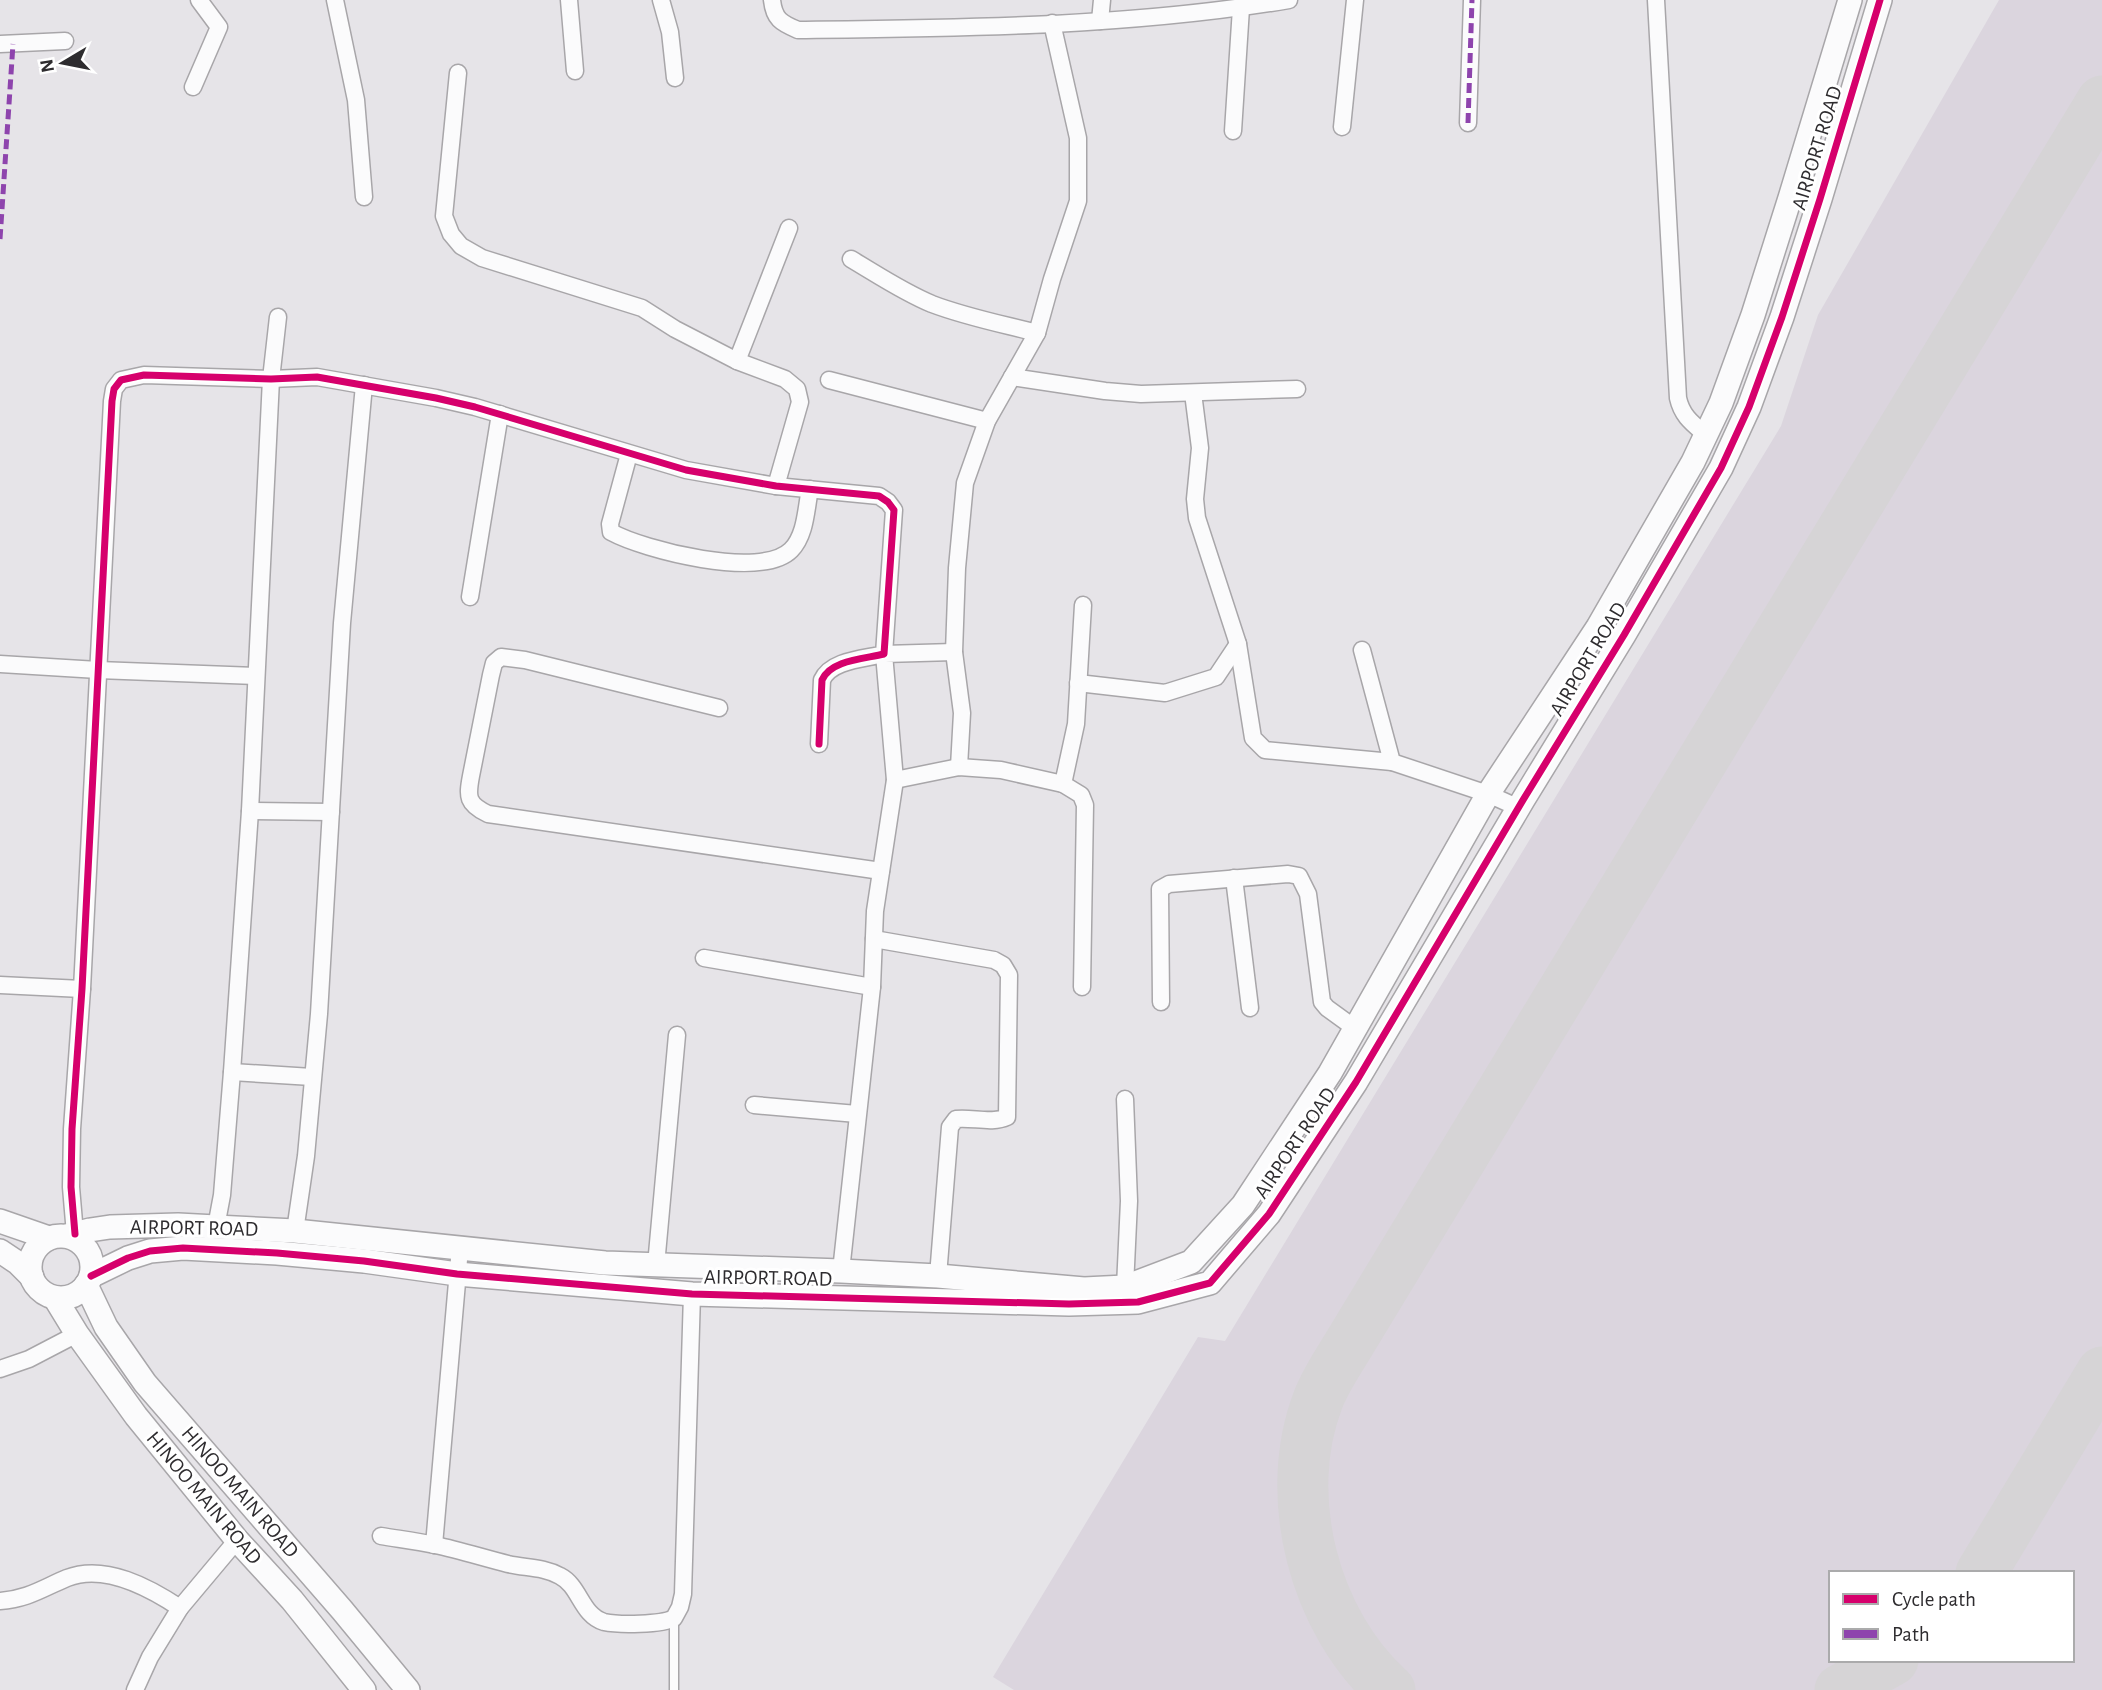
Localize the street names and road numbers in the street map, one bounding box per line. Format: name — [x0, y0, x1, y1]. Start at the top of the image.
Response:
street label: AIRPORT ROAD — [1788, 83, 1846, 213]
street label: AIRPORT ROAD — [1546, 599, 1630, 719]
street label: AIRPORT ROAD — [1250, 1084, 1340, 1202]
street label: AIRPORT ROAD — [130, 1216, 258, 1240]
street label: AIRPORT ROAD — [704, 1266, 832, 1290]
street label: HINOO MAIN ROAD — [176, 1421, 304, 1563]
street label: HINOO MAIN ROAD — [141, 1426, 267, 1570]

